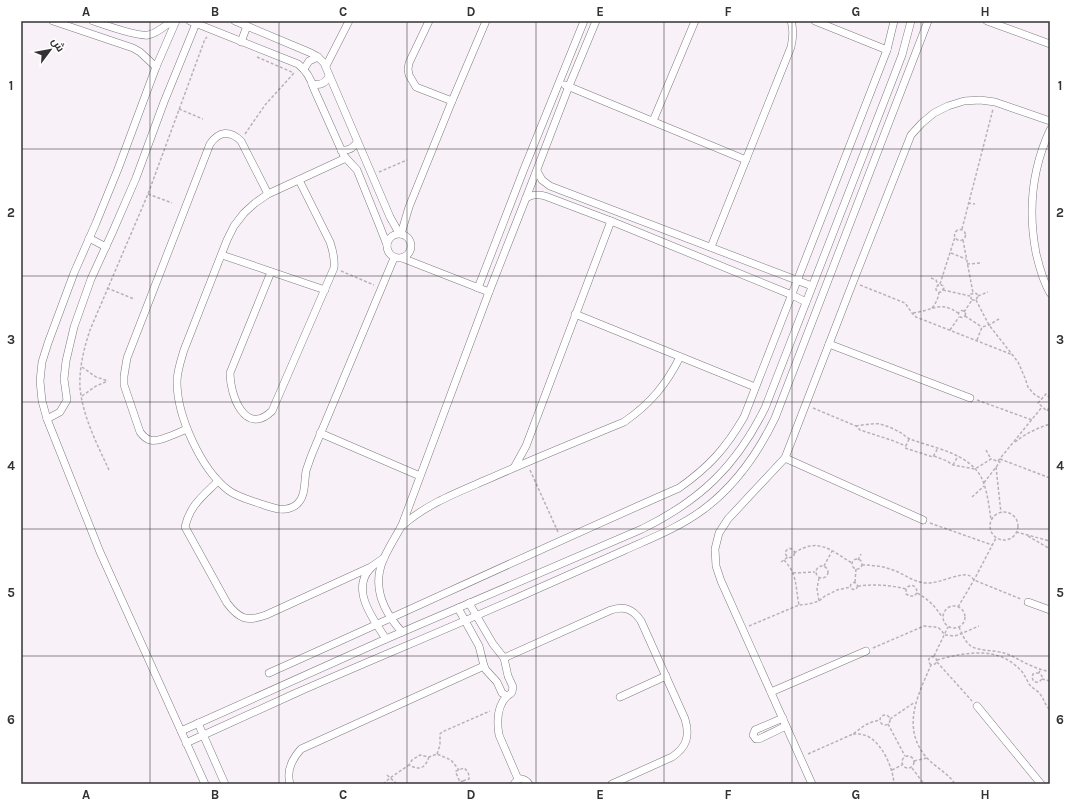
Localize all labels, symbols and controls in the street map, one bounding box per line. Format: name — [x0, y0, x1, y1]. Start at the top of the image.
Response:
text: A — [82, 4, 90, 19]
text: B — [211, 4, 219, 19]
text: C — [339, 4, 347, 19]
text: D — [467, 4, 476, 19]
text: E — [596, 4, 604, 19]
text: F — [724, 4, 732, 19]
text: G — [852, 4, 860, 19]
text: H — [980, 4, 990, 19]
north arrow — [30, 30, 70, 70]
text: ش — [49, 36, 67, 54]
text: 1 — [9, 78, 13, 93]
text: 1 — [1058, 78, 1062, 93]
text: 2 — [7, 205, 15, 220]
text: 2 — [1056, 205, 1064, 220]
text: 3 — [7, 332, 15, 347]
text: 3 — [1056, 332, 1064, 347]
text: 4 — [7, 458, 15, 473]
text: 4 — [1056, 458, 1064, 473]
text: 5 — [7, 585, 15, 600]
text: 5 — [1056, 585, 1064, 600]
text: 6 — [7, 712, 15, 727]
text: 6 — [1056, 712, 1064, 727]
text: A — [82, 787, 90, 802]
text: B — [211, 787, 219, 802]
text: C — [339, 787, 347, 802]
text: D — [467, 787, 476, 802]
text: E — [596, 787, 604, 802]
text: F — [724, 787, 732, 802]
text: G — [852, 787, 860, 802]
text: H — [980, 787, 990, 802]

